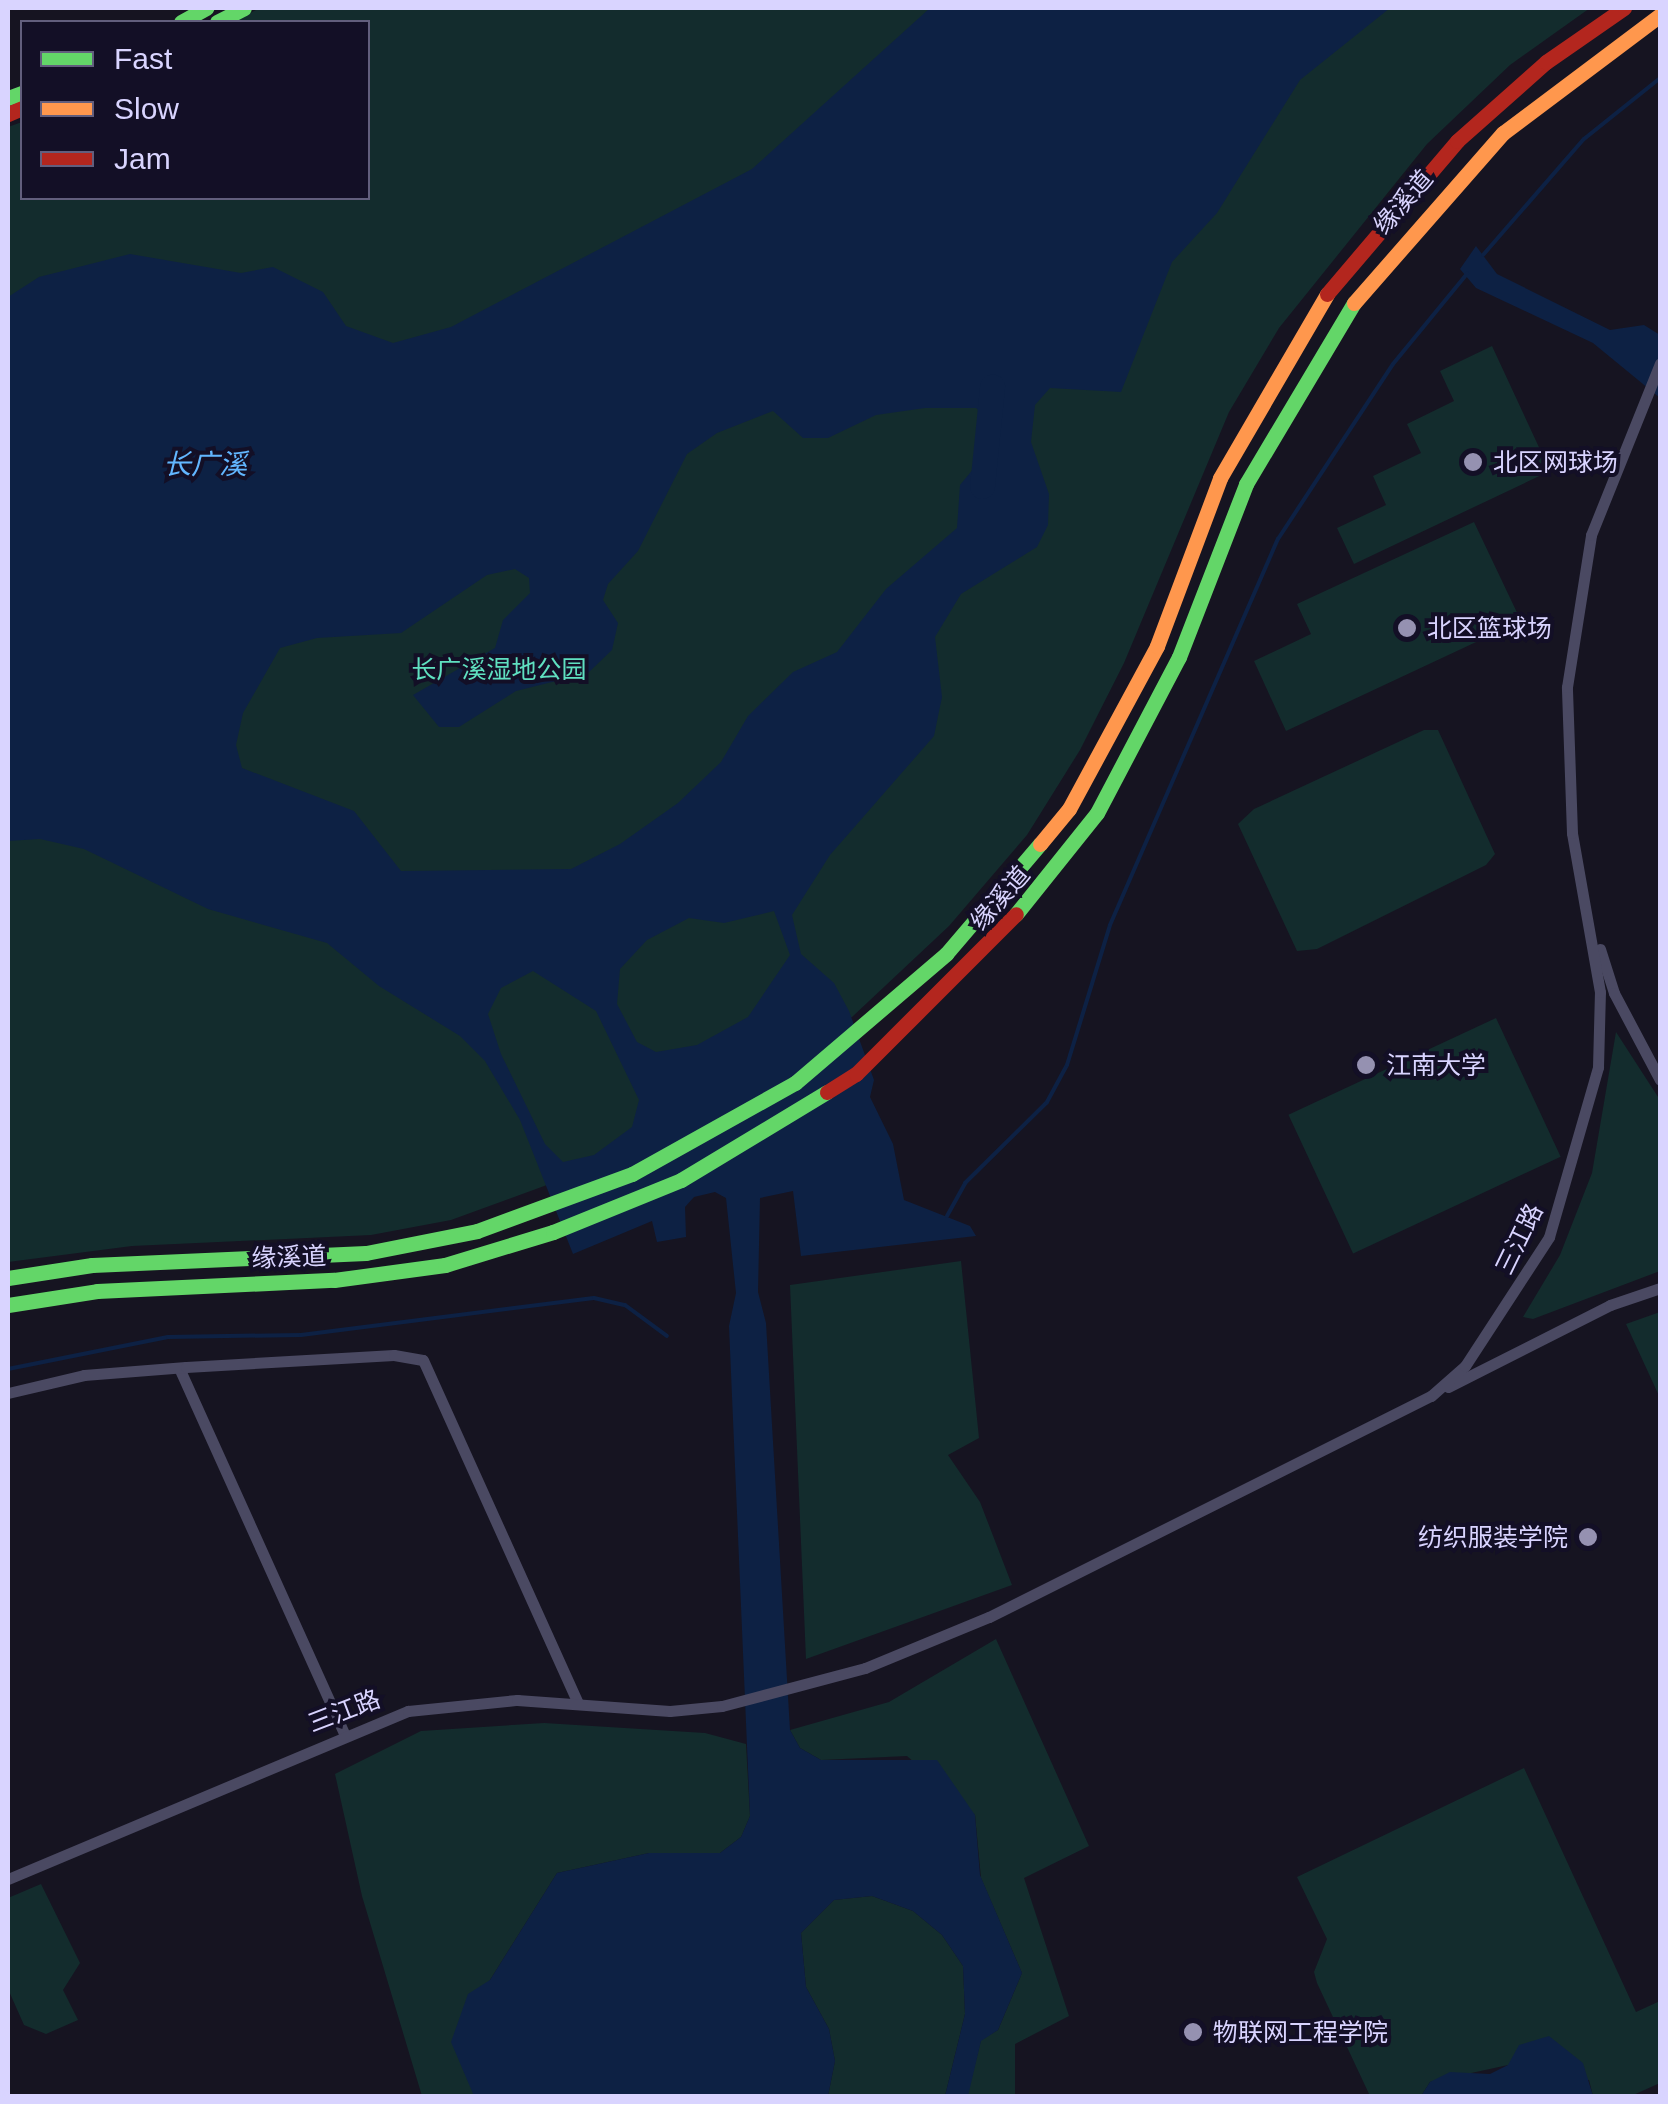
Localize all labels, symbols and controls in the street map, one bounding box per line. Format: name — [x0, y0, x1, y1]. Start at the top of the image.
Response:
legend — [20, 20, 370, 200]
text: Fast — [114, 42, 172, 75]
text: Slow — [114, 92, 179, 125]
text: Jam — [114, 142, 171, 175]
street label: 缘溪道 — [1367, 164, 1439, 240]
place label: 北区网球场 — [1493, 447, 1618, 477]
water label: 长广溪 — [163, 448, 247, 482]
marker: 北区网球场 — [1462, 451, 1484, 473]
place label: 北区篮球场 — [1427, 613, 1552, 643]
marker: 北区篮球场 — [1396, 617, 1418, 639]
park label: 长广溪湿地公园 — [412, 654, 586, 684]
street label: 缘溪道 — [964, 860, 1036, 936]
place label: 江南大学 — [1386, 1050, 1486, 1080]
marker: 江南大学 — [1355, 1054, 1377, 1076]
street label: 三江路 — [1489, 1199, 1549, 1279]
street label: 缘溪道 — [251, 1241, 327, 1273]
place label: 纺织服装学院 — [1418, 1522, 1568, 1552]
marker: 纺织服装学院 — [1577, 1526, 1599, 1548]
street label: 三江路 — [304, 1684, 384, 1738]
place label: 物联网工程学院 — [1213, 2017, 1388, 2047]
marker: 物联网工程学院 — [1182, 2021, 1204, 2043]

